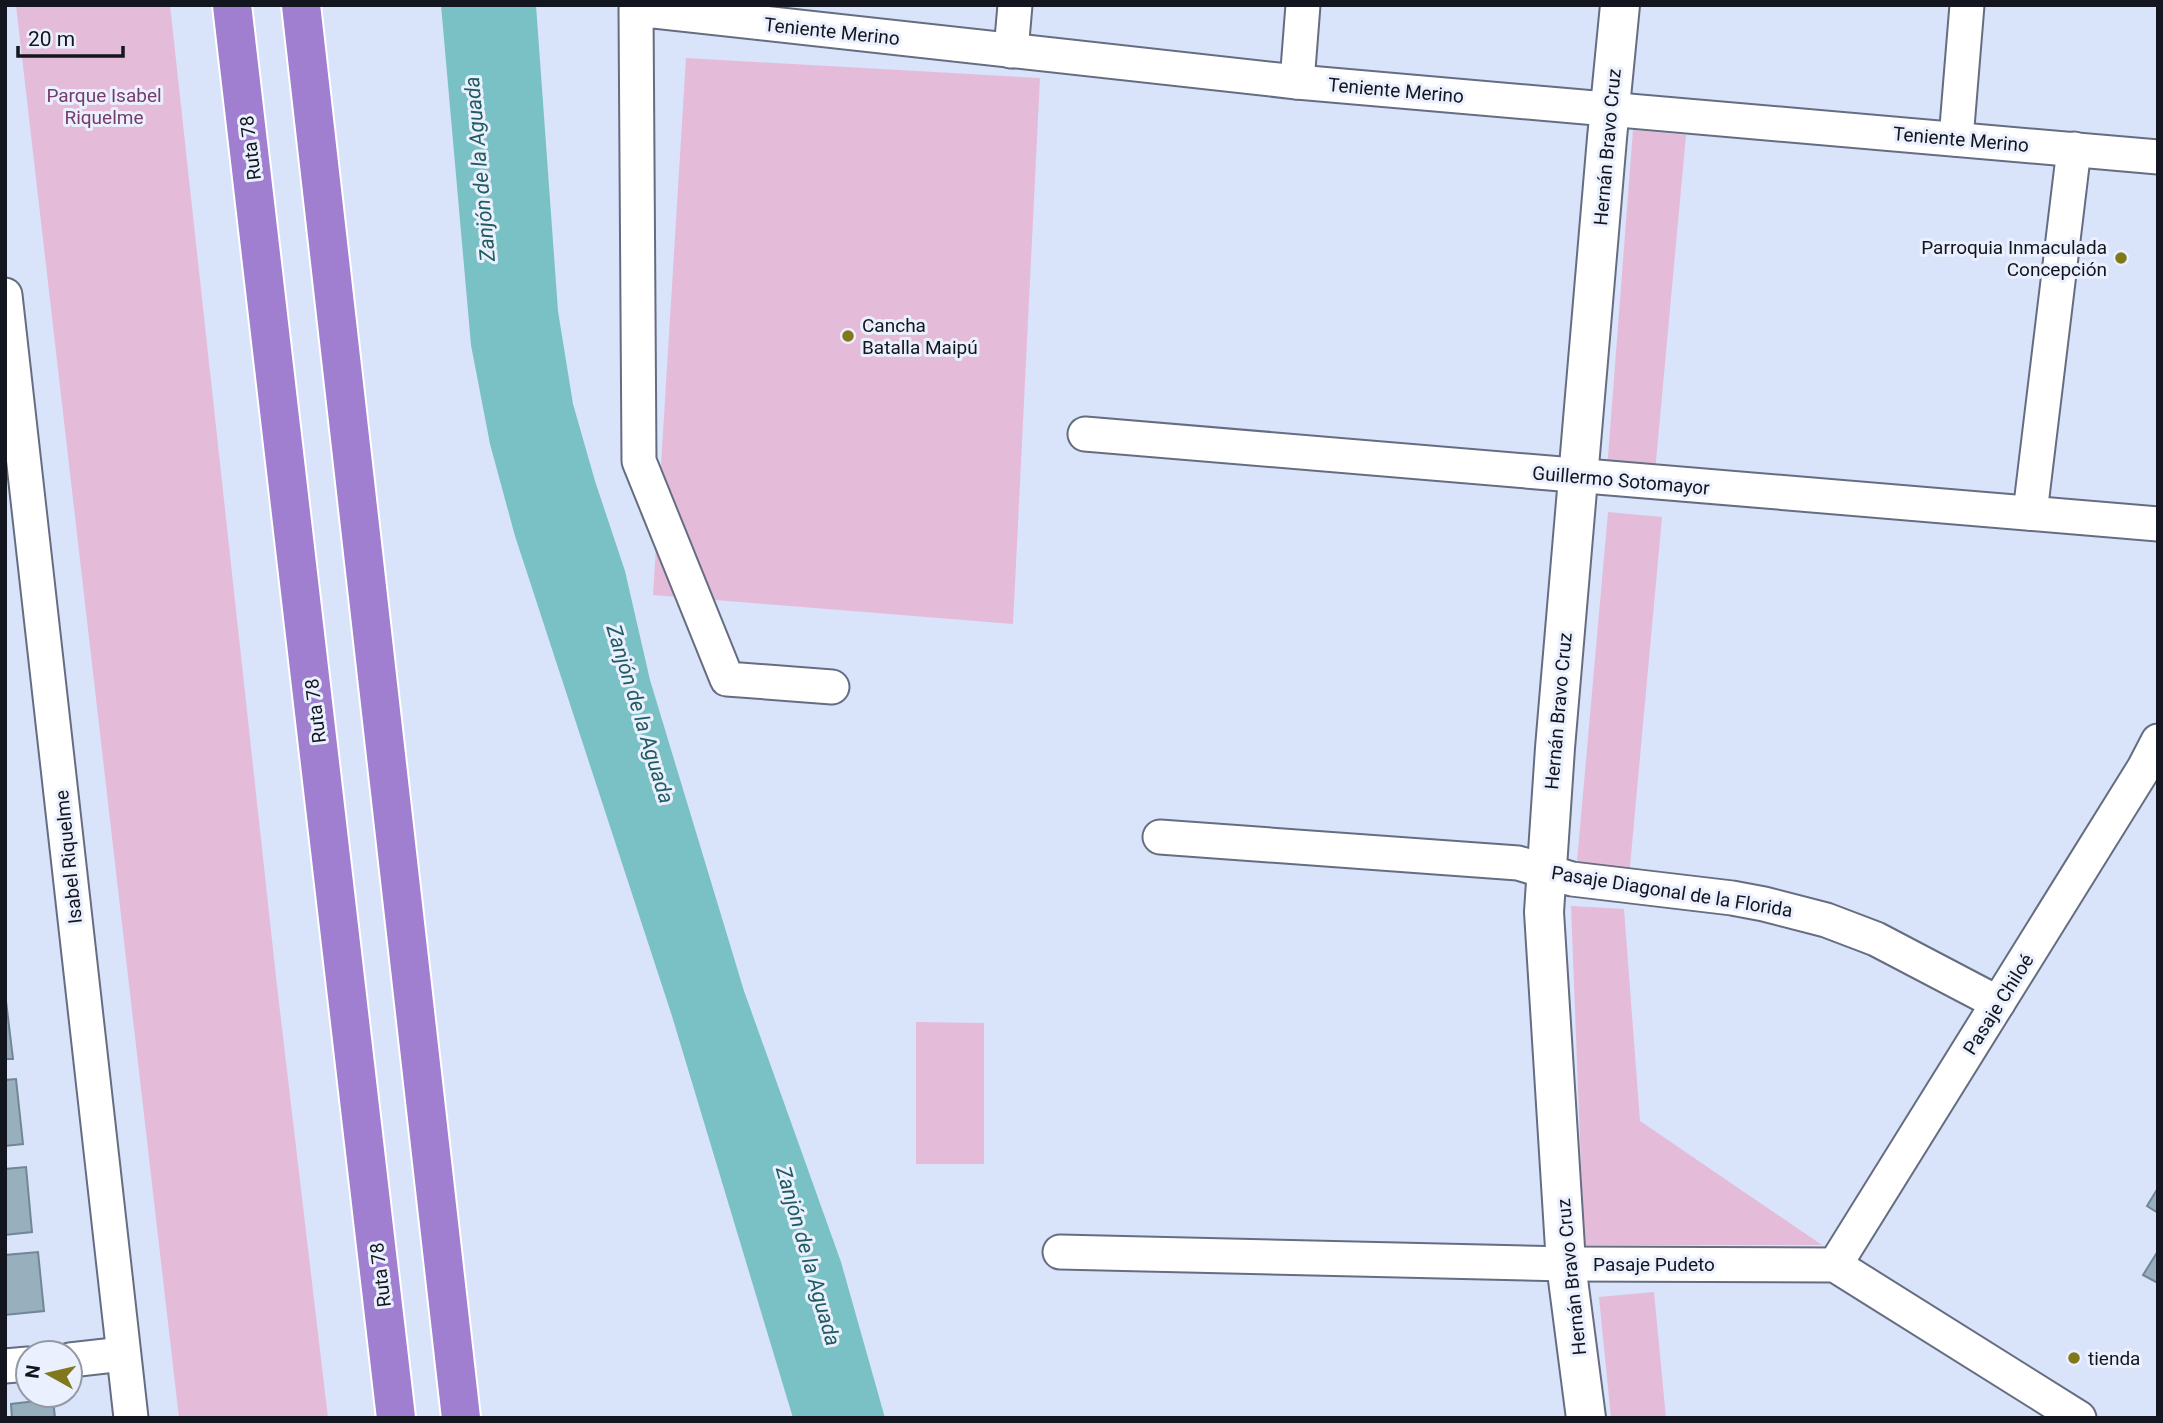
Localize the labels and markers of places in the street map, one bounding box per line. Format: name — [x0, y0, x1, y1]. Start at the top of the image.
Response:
place label: Parroquia Inmaculada Concepción — [1921, 236, 2107, 281]
marker: Parroquia Inmaculada Concepción — [2113, 250, 2129, 266]
place label: Cancha Batalla Maipú — [862, 314, 978, 359]
marker: Cancha Batalla Maipú — [840, 328, 856, 344]
place label: tienda — [2088, 1347, 2140, 1370]
marker: tienda — [2066, 1350, 2082, 1366]

